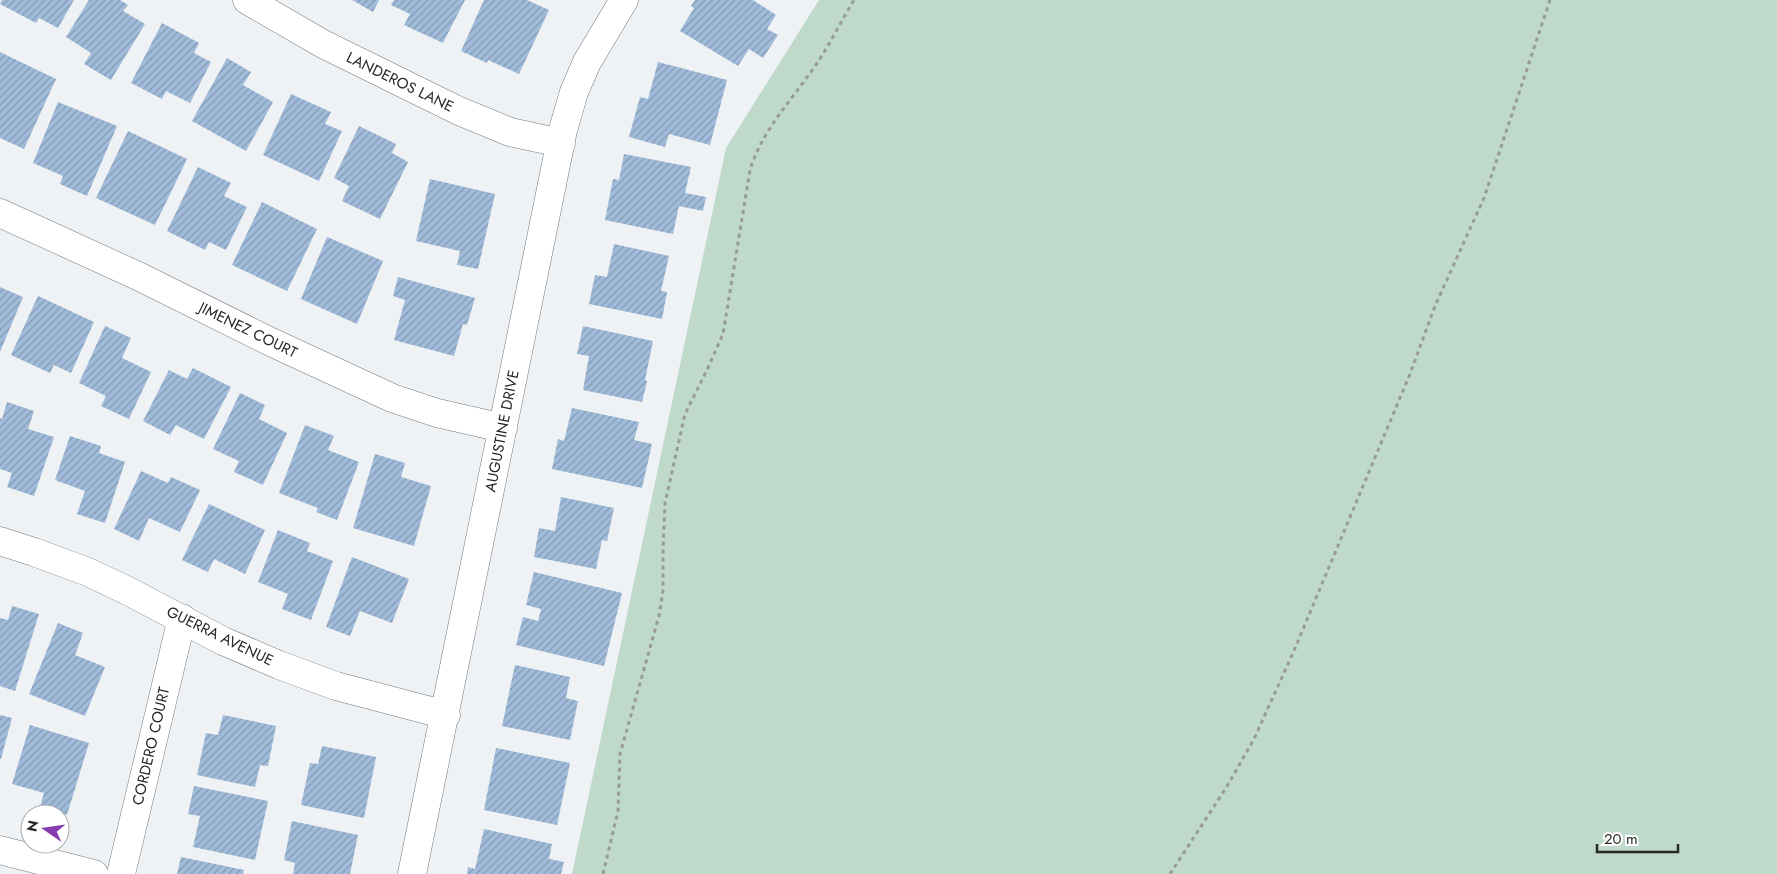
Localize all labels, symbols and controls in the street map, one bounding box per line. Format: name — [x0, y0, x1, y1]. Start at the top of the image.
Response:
street label: LANDEROS LANE — [343, 46, 457, 118]
street label: JIMENEZ COURT — [193, 296, 301, 363]
street label: AUGUSTINE DRIVE — [479, 368, 525, 494]
street label: GUERRA AVENUE — [163, 601, 277, 671]
street label: CORDERO COURT — [127, 685, 175, 807]
north arrow — [20, 804, 70, 854]
text: N — [21, 818, 43, 834]
scale bar — [1597, 822, 1678, 854]
text: 20 m — [1604, 828, 1638, 850]

